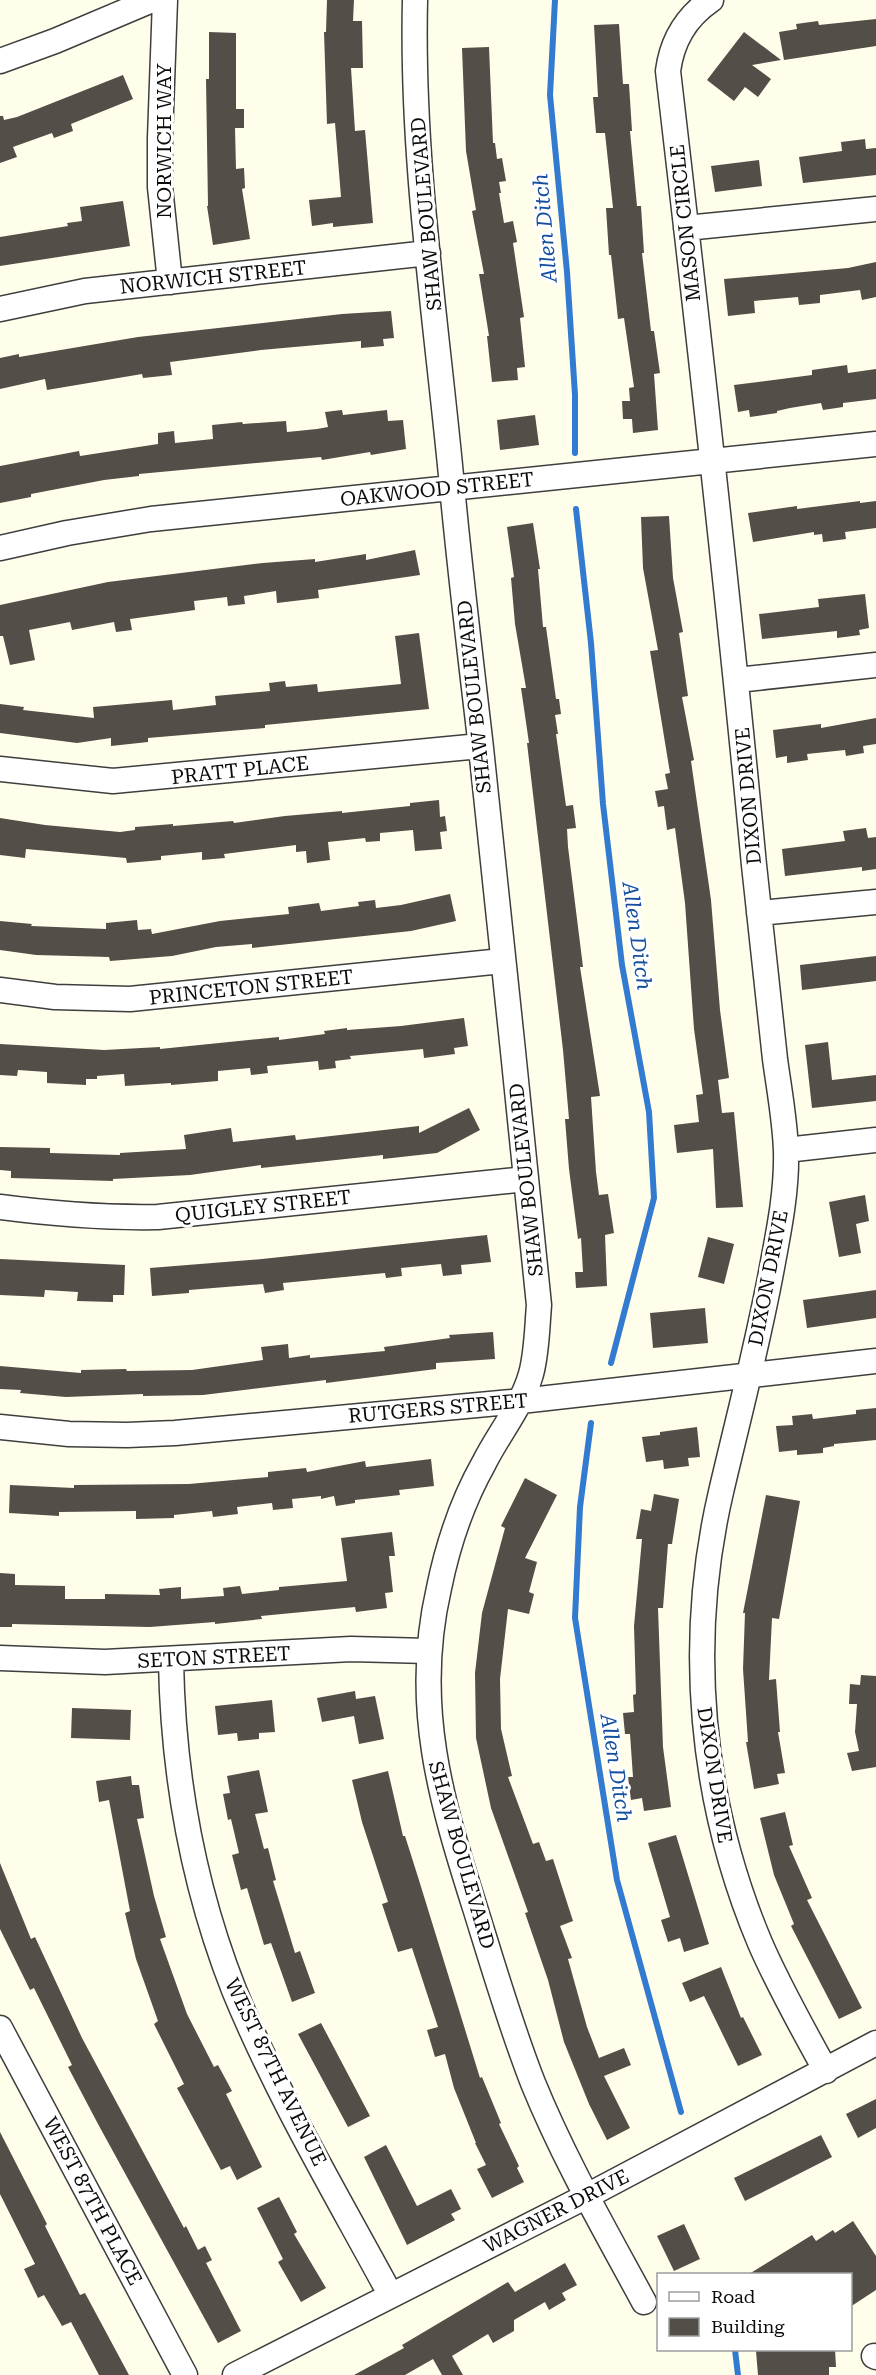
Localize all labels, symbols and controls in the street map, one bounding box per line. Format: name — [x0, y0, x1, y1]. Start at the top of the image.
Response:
street label: NORWICH WAY — [152, 63, 176, 219]
street label: SHAW BOULEVARD — [406, 116, 446, 312]
street label: MASON CIRCLE — [665, 143, 705, 303]
water label: Allen Ditch — [528, 172, 562, 285]
street label: NORWICH STREET — [118, 255, 308, 299]
street label: OAKWOOD STREET — [339, 467, 535, 511]
street label: SHAW BOULEVARD — [452, 599, 496, 795]
street label: DIXON DRIVE — [730, 726, 766, 866]
street label: PRATT PLACE — [170, 751, 310, 789]
water label: Allen Ditch — [617, 878, 657, 992]
street label: PRINCETON STREET — [148, 964, 354, 1010]
street label: SHAW BOULEVARD — [504, 1082, 548, 1278]
street label: QUIGLEY STREET — [174, 1185, 352, 1227]
street label: DIXON DRIVE — [743, 1208, 793, 1348]
street label: RUTGERS STREET — [347, 1388, 529, 1428]
street label: SETON STREET — [137, 1641, 291, 1673]
street label: DIXON DRIVE — [692, 1705, 738, 1845]
water label: Allen Ditch — [595, 1710, 636, 1824]
street label: SHAW BOULEVARD — [424, 1758, 500, 1952]
street label: WEST 87TH AVENUE — [220, 1974, 332, 2170]
street label: WEST 87TH PLACE — [38, 2113, 148, 2289]
street label: WAGNER DRIVE — [479, 2164, 633, 2258]
legend — [657, 2273, 852, 2351]
text: Road — [711, 2286, 756, 2307]
text: Building — [711, 2316, 785, 2337]

